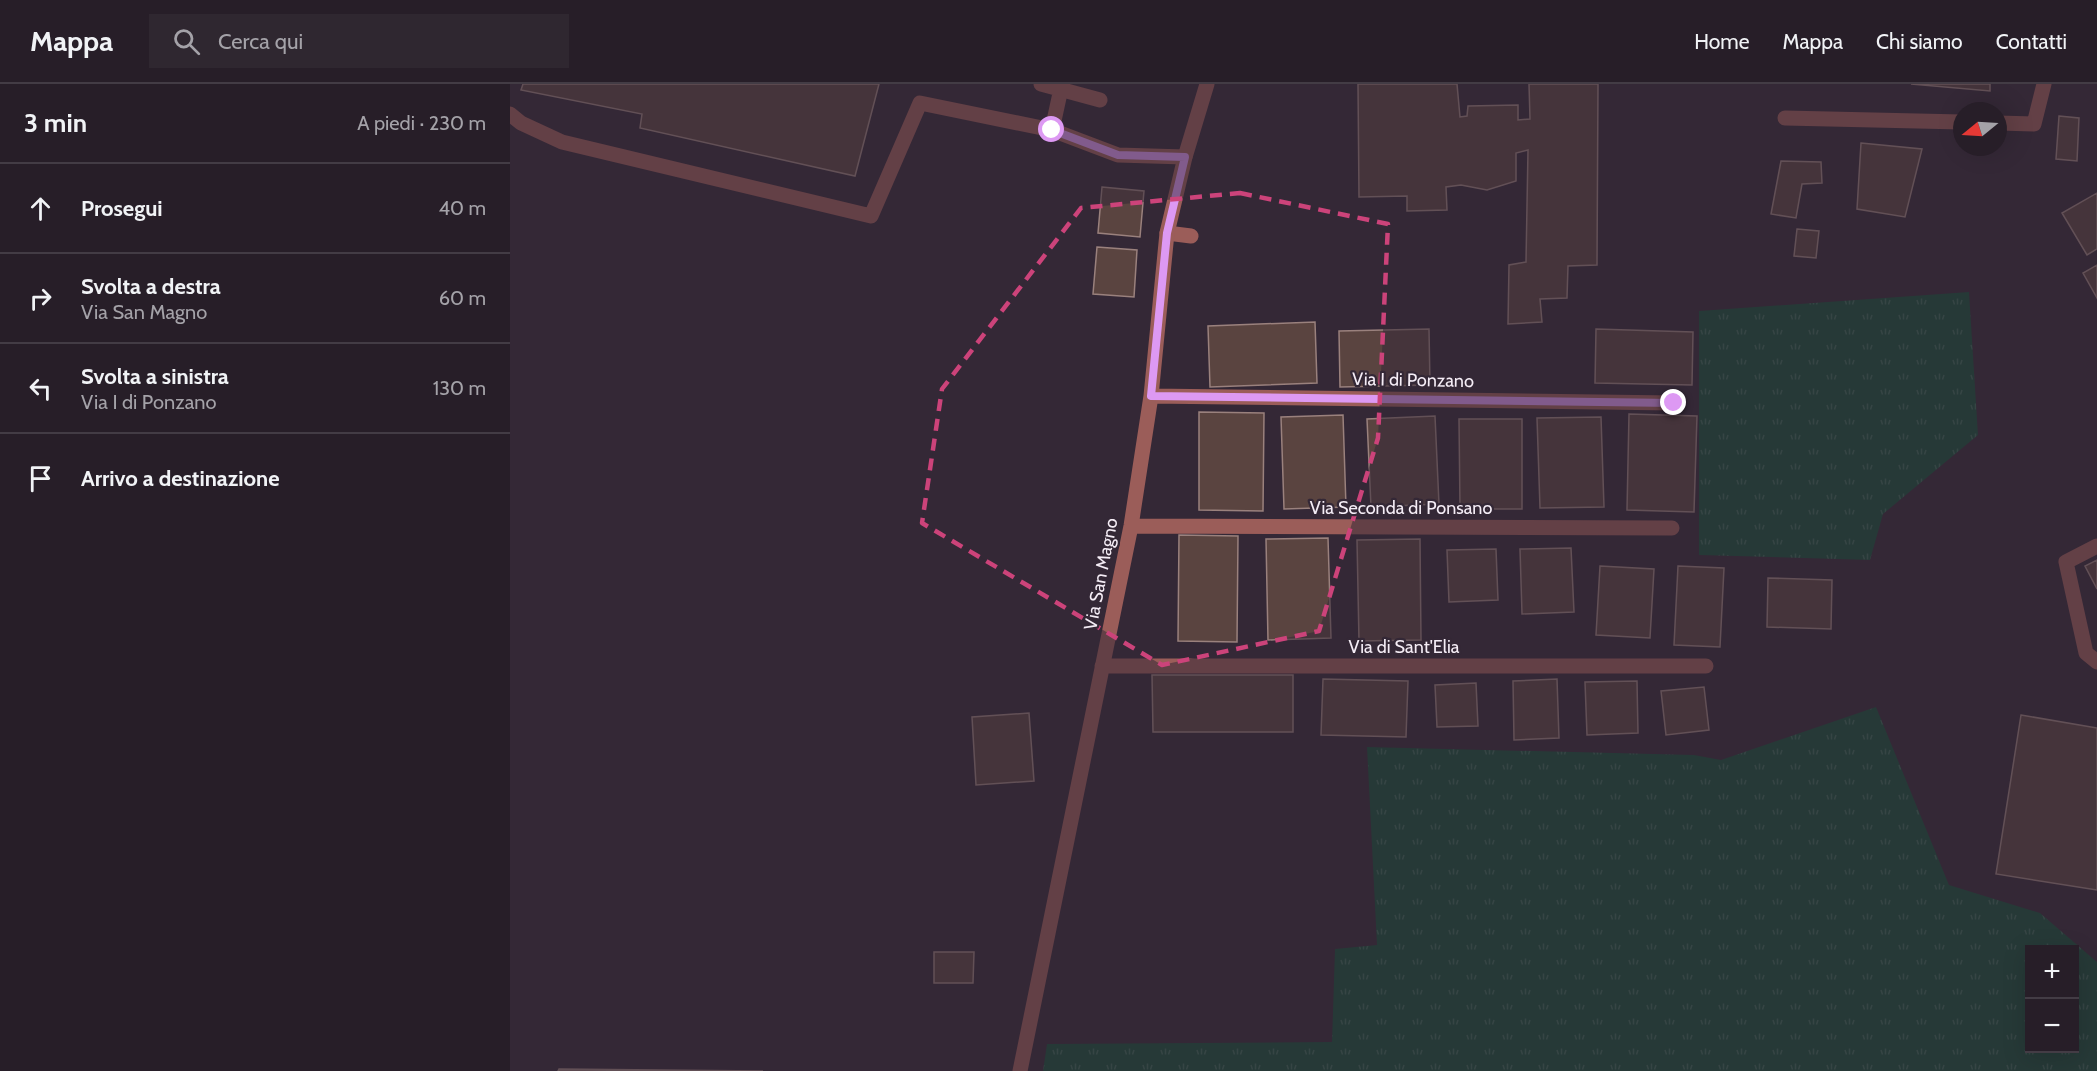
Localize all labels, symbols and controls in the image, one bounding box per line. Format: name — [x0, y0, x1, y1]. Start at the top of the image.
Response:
search box — [149, 14, 569, 68]
text: Mappa — [30, 24, 113, 58]
icon: search — [170, 25, 203, 58]
text: Cerca qui — [218, 28, 303, 55]
text: Home — [1694, 29, 1749, 54]
text: Mappa — [1782, 29, 1843, 54]
text: Chi siamo — [1876, 29, 1963, 54]
text: Contatti — [1996, 29, 2067, 54]
north arrow — [1953, 102, 2007, 156]
text: 3 min — [24, 107, 87, 139]
text: A piedi · 230 m — [357, 111, 486, 135]
route start — [1038, 116, 1064, 142]
icon: ahead — [24, 192, 57, 225]
text: Prosegui — [81, 195, 163, 222]
text: 40 m — [438, 196, 486, 220]
text: Svolta a destra — [81, 273, 221, 300]
icon: right — [24, 282, 57, 315]
text: 60 m — [439, 286, 486, 310]
text: Via San Magno — [81, 300, 207, 324]
text: Svolta a sinistra — [81, 363, 229, 390]
street label: Via I di Ponzano — [1352, 368, 1474, 392]
icon: left — [24, 372, 57, 405]
text: 130 m — [433, 376, 486, 400]
route end — [1660, 389, 1686, 415]
text: Via I di Ponzano — [81, 390, 216, 414]
icon: arrive — [24, 462, 57, 495]
text: Arrivo a destinazione — [81, 465, 279, 492]
street label: Via Seconda di Ponsano — [1310, 497, 1492, 519]
street label: Via San Magno — [1079, 516, 1123, 632]
street label: Via di Sant'Elia — [1348, 636, 1460, 658]
map controls — [2025, 945, 2079, 1053]
button: + — [2025, 945, 2079, 999]
button: − — [2025, 999, 2079, 1053]

